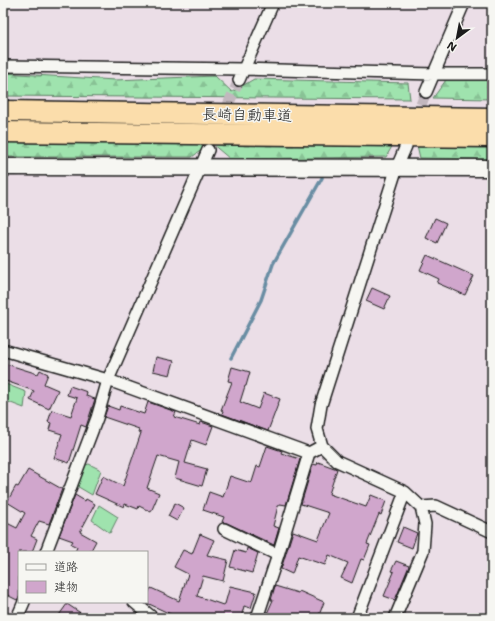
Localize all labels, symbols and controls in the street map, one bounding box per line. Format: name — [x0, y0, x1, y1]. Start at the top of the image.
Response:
north arrow — [437, 18, 477, 58]
text: N — [444, 37, 460, 55]
street label: 長崎自動車道 — [202, 104, 292, 126]
legend — [18, 551, 148, 603]
text: 道路 — [54, 559, 78, 575]
text: 建物 — [54, 579, 78, 595]

